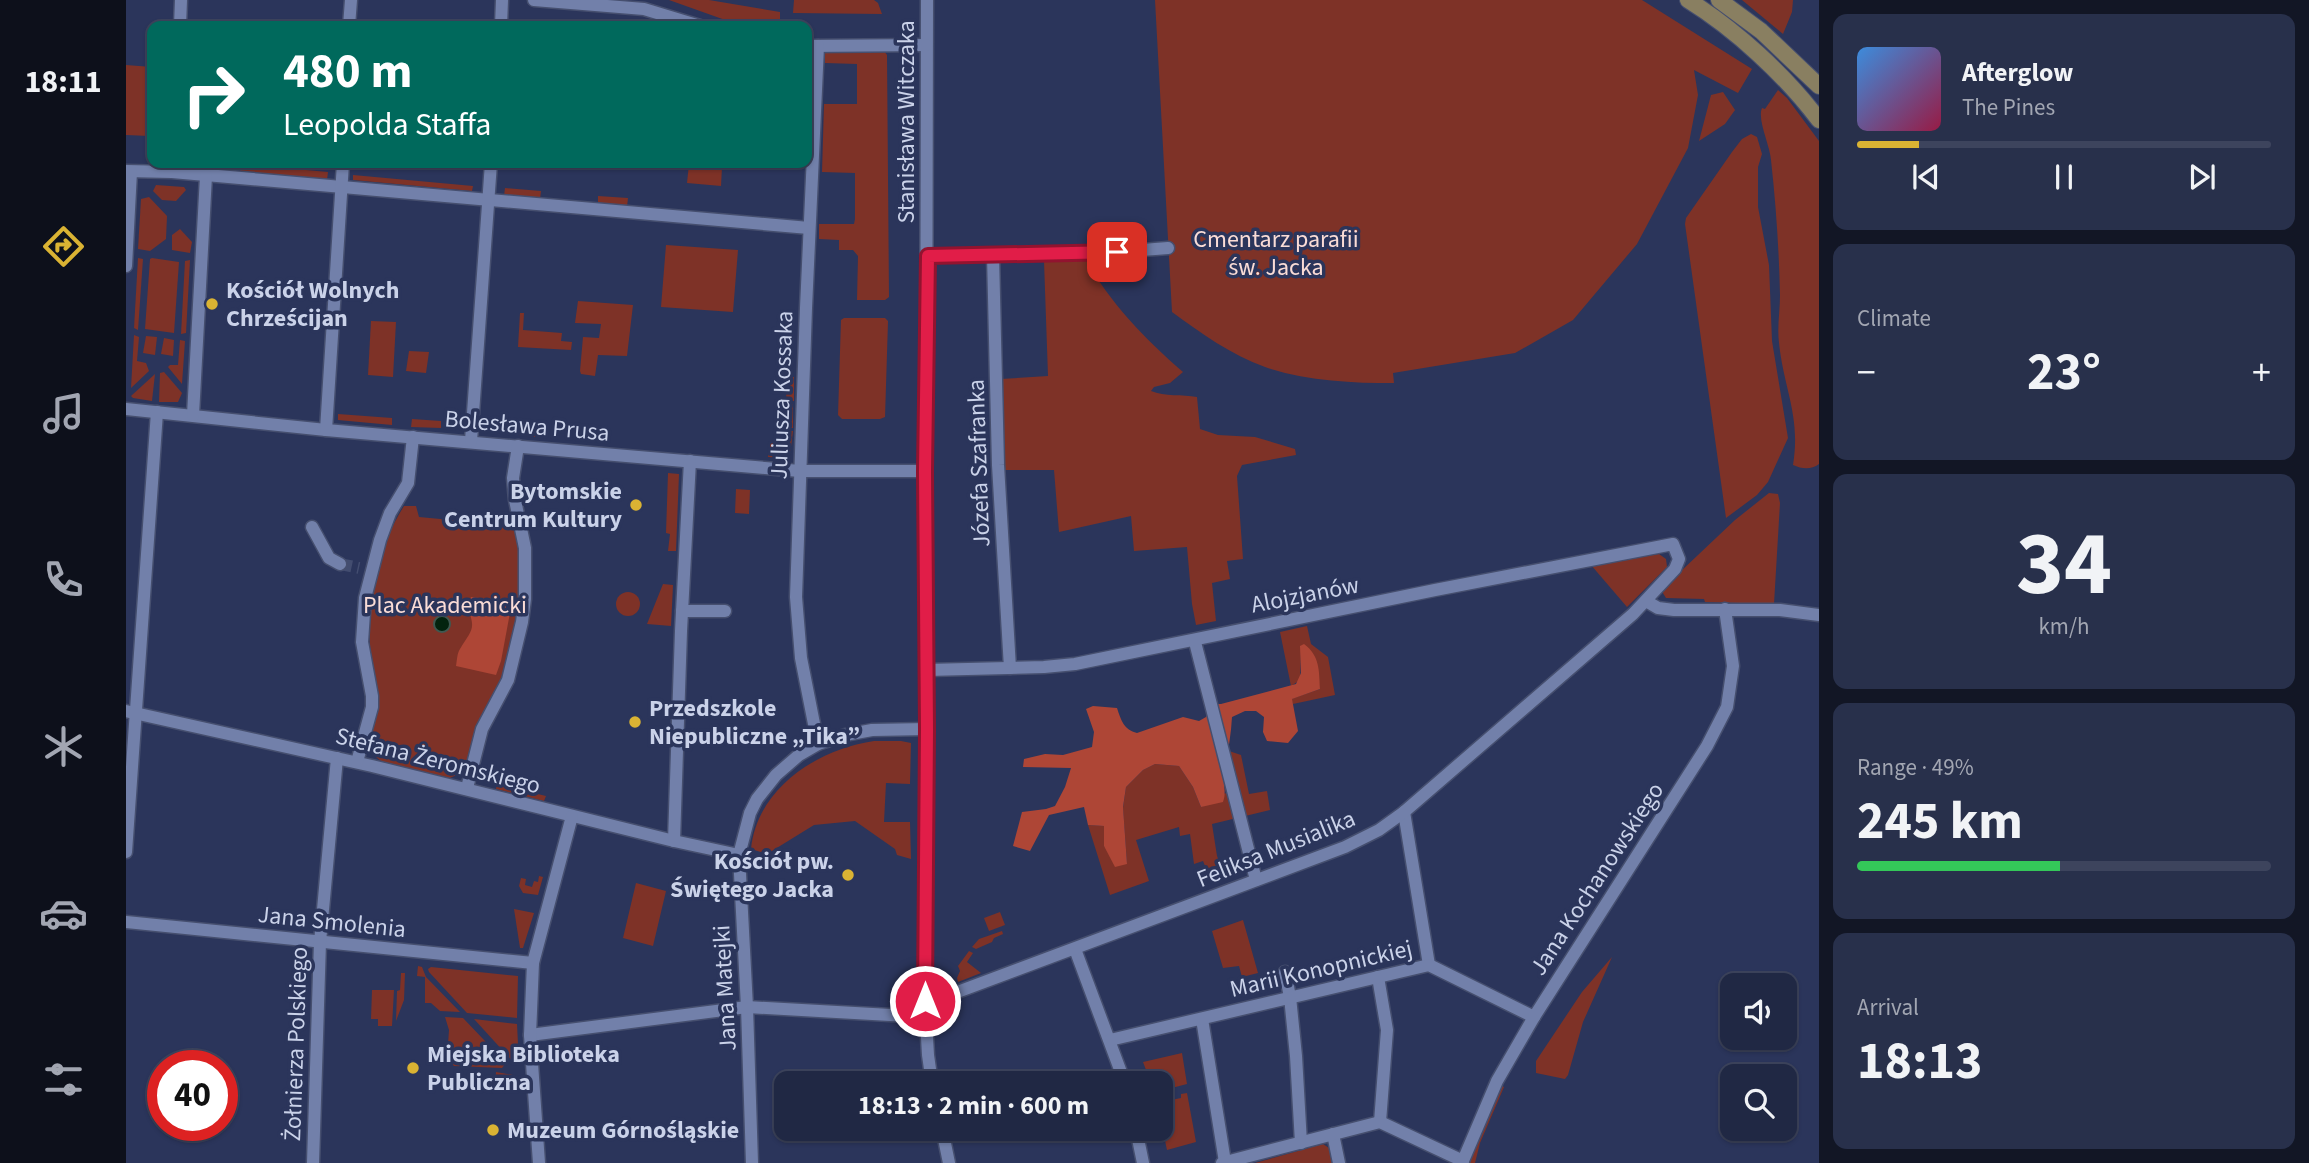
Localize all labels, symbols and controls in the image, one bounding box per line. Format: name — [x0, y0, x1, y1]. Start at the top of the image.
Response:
street label: Stanisława Witczaka — [889, 20, 924, 224]
text: 480 m — [283, 37, 412, 107]
icon: right — [168, 49, 259, 140]
text: Afterglow — [1962, 54, 2073, 91]
text: 18:11 — [24, 59, 102, 105]
text: The Pines — [1962, 91, 2055, 124]
text: Leopolda Staffa — [283, 102, 492, 148]
icon: previous — [1907, 158, 1945, 196]
icon: pause — [2045, 158, 2083, 196]
icon: next — [2183, 158, 2221, 196]
icon: directions — [39, 222, 88, 271]
pin — [1087, 222, 1147, 282]
park label: Cmentarz parafii św. Jacka — [1193, 222, 1359, 285]
icon: arrive — [1098, 233, 1136, 271]
place label: Kościół Wolnych Chrześcijan — [226, 273, 399, 336]
marker: Kościół Wolnych Chrześcijan — [204, 296, 220, 312]
text: Climate — [1857, 302, 1931, 335]
street label: Juliusza Kossaka — [762, 310, 802, 480]
text: 23° — [2027, 336, 2101, 410]
text: − — [1857, 346, 1876, 400]
text: + — [2252, 346, 2271, 400]
street label: Józefa Szafranka — [959, 378, 999, 548]
icon: music — [39, 389, 88, 438]
street label: Bolesława Prusa — [443, 401, 611, 451]
place label: Bytomskie Centrum Kultury — [444, 474, 622, 537]
marker: Bytomskie Centrum Kultury — [628, 497, 644, 513]
text: 34 — [2016, 500, 2112, 629]
icon: phone — [39, 555, 88, 604]
street label: Alojzjanów — [1248, 567, 1362, 623]
park label: Plac Akademicki — [363, 588, 527, 623]
text: km/h — [2038, 610, 2090, 643]
place label: Przedszkole Niepubliczne „Tika” — [649, 691, 860, 754]
marker: Przedszkole Niepubliczne „Tika” — [627, 714, 643, 730]
street label: Stefana Żeromskiego — [332, 719, 544, 803]
icon: climate — [39, 722, 88, 771]
text: Range · 49% — [1857, 751, 1974, 784]
street label: Jana Kochanowskiego — [1521, 776, 1673, 982]
text: 245 km — [1857, 785, 2023, 859]
street label: Feliksa Musialika — [1191, 801, 1361, 897]
place label: Kościół pw. Świętego Jacka — [670, 844, 834, 907]
marker: Kościół pw. Świętego Jacka — [840, 867, 856, 883]
icon: car — [39, 889, 88, 938]
street label: Jana Smolenia — [256, 897, 408, 947]
street label: Jana Matejki — [704, 924, 746, 1052]
street label: Marii Konopnickiej — [1226, 931, 1416, 1007]
street label: Żołnierza Polskiego — [275, 946, 317, 1142]
position arrow — [888, 964, 962, 1038]
map controls — [1720, 973, 1797, 1141]
button: sound — [1720, 973, 1797, 1050]
text: Arrival — [1857, 991, 1919, 1024]
text: 18:13 — [1857, 1025, 1982, 1099]
place label: Miejska Biblioteka Publiczna — [427, 1037, 620, 1100]
speed limit sign: 40 — [147, 1050, 238, 1141]
icon: filters — [39, 1055, 88, 1104]
marker: Miejska Biblioteka Publiczna — [405, 1060, 421, 1076]
button: search — [1720, 1064, 1797, 1141]
text: 18:13 · 2 min · 600 m — [858, 1087, 1089, 1124]
place label: Muzeum Górnośląskie — [507, 1113, 739, 1148]
marker: Muzeum Górnośląskie — [485, 1122, 501, 1138]

